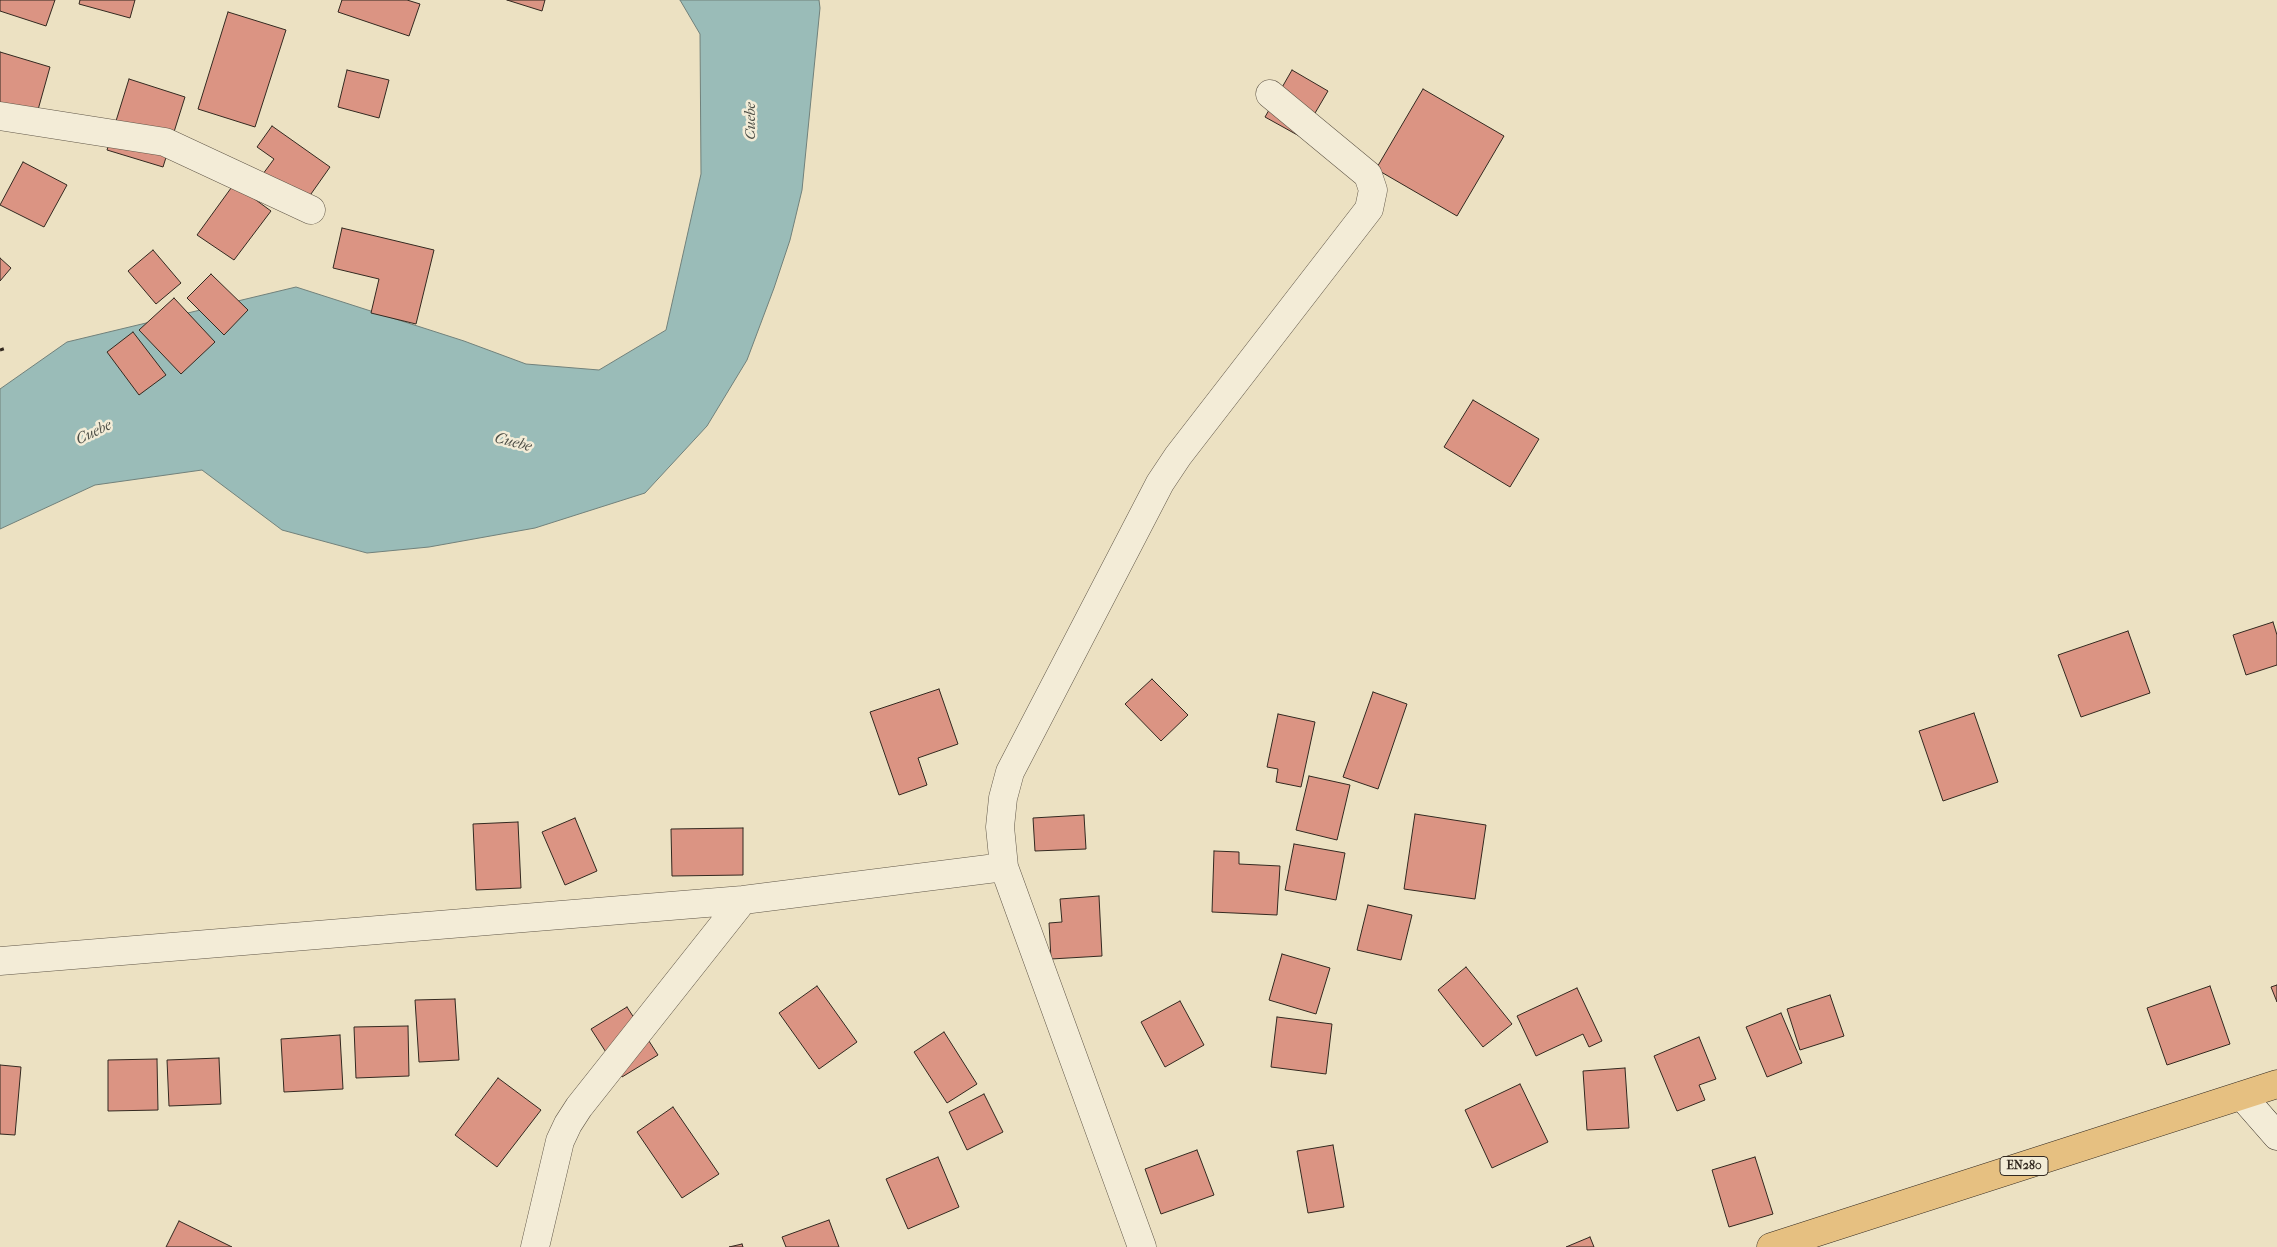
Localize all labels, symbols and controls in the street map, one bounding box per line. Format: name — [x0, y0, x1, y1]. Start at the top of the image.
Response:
water label: Cuebe — [742, 102, 760, 140]
water label: Cuebe — [73, 417, 115, 449]
water label: Cuebe — [493, 430, 533, 456]
road number: EN280 — [2000, 1156, 2048, 1176]

